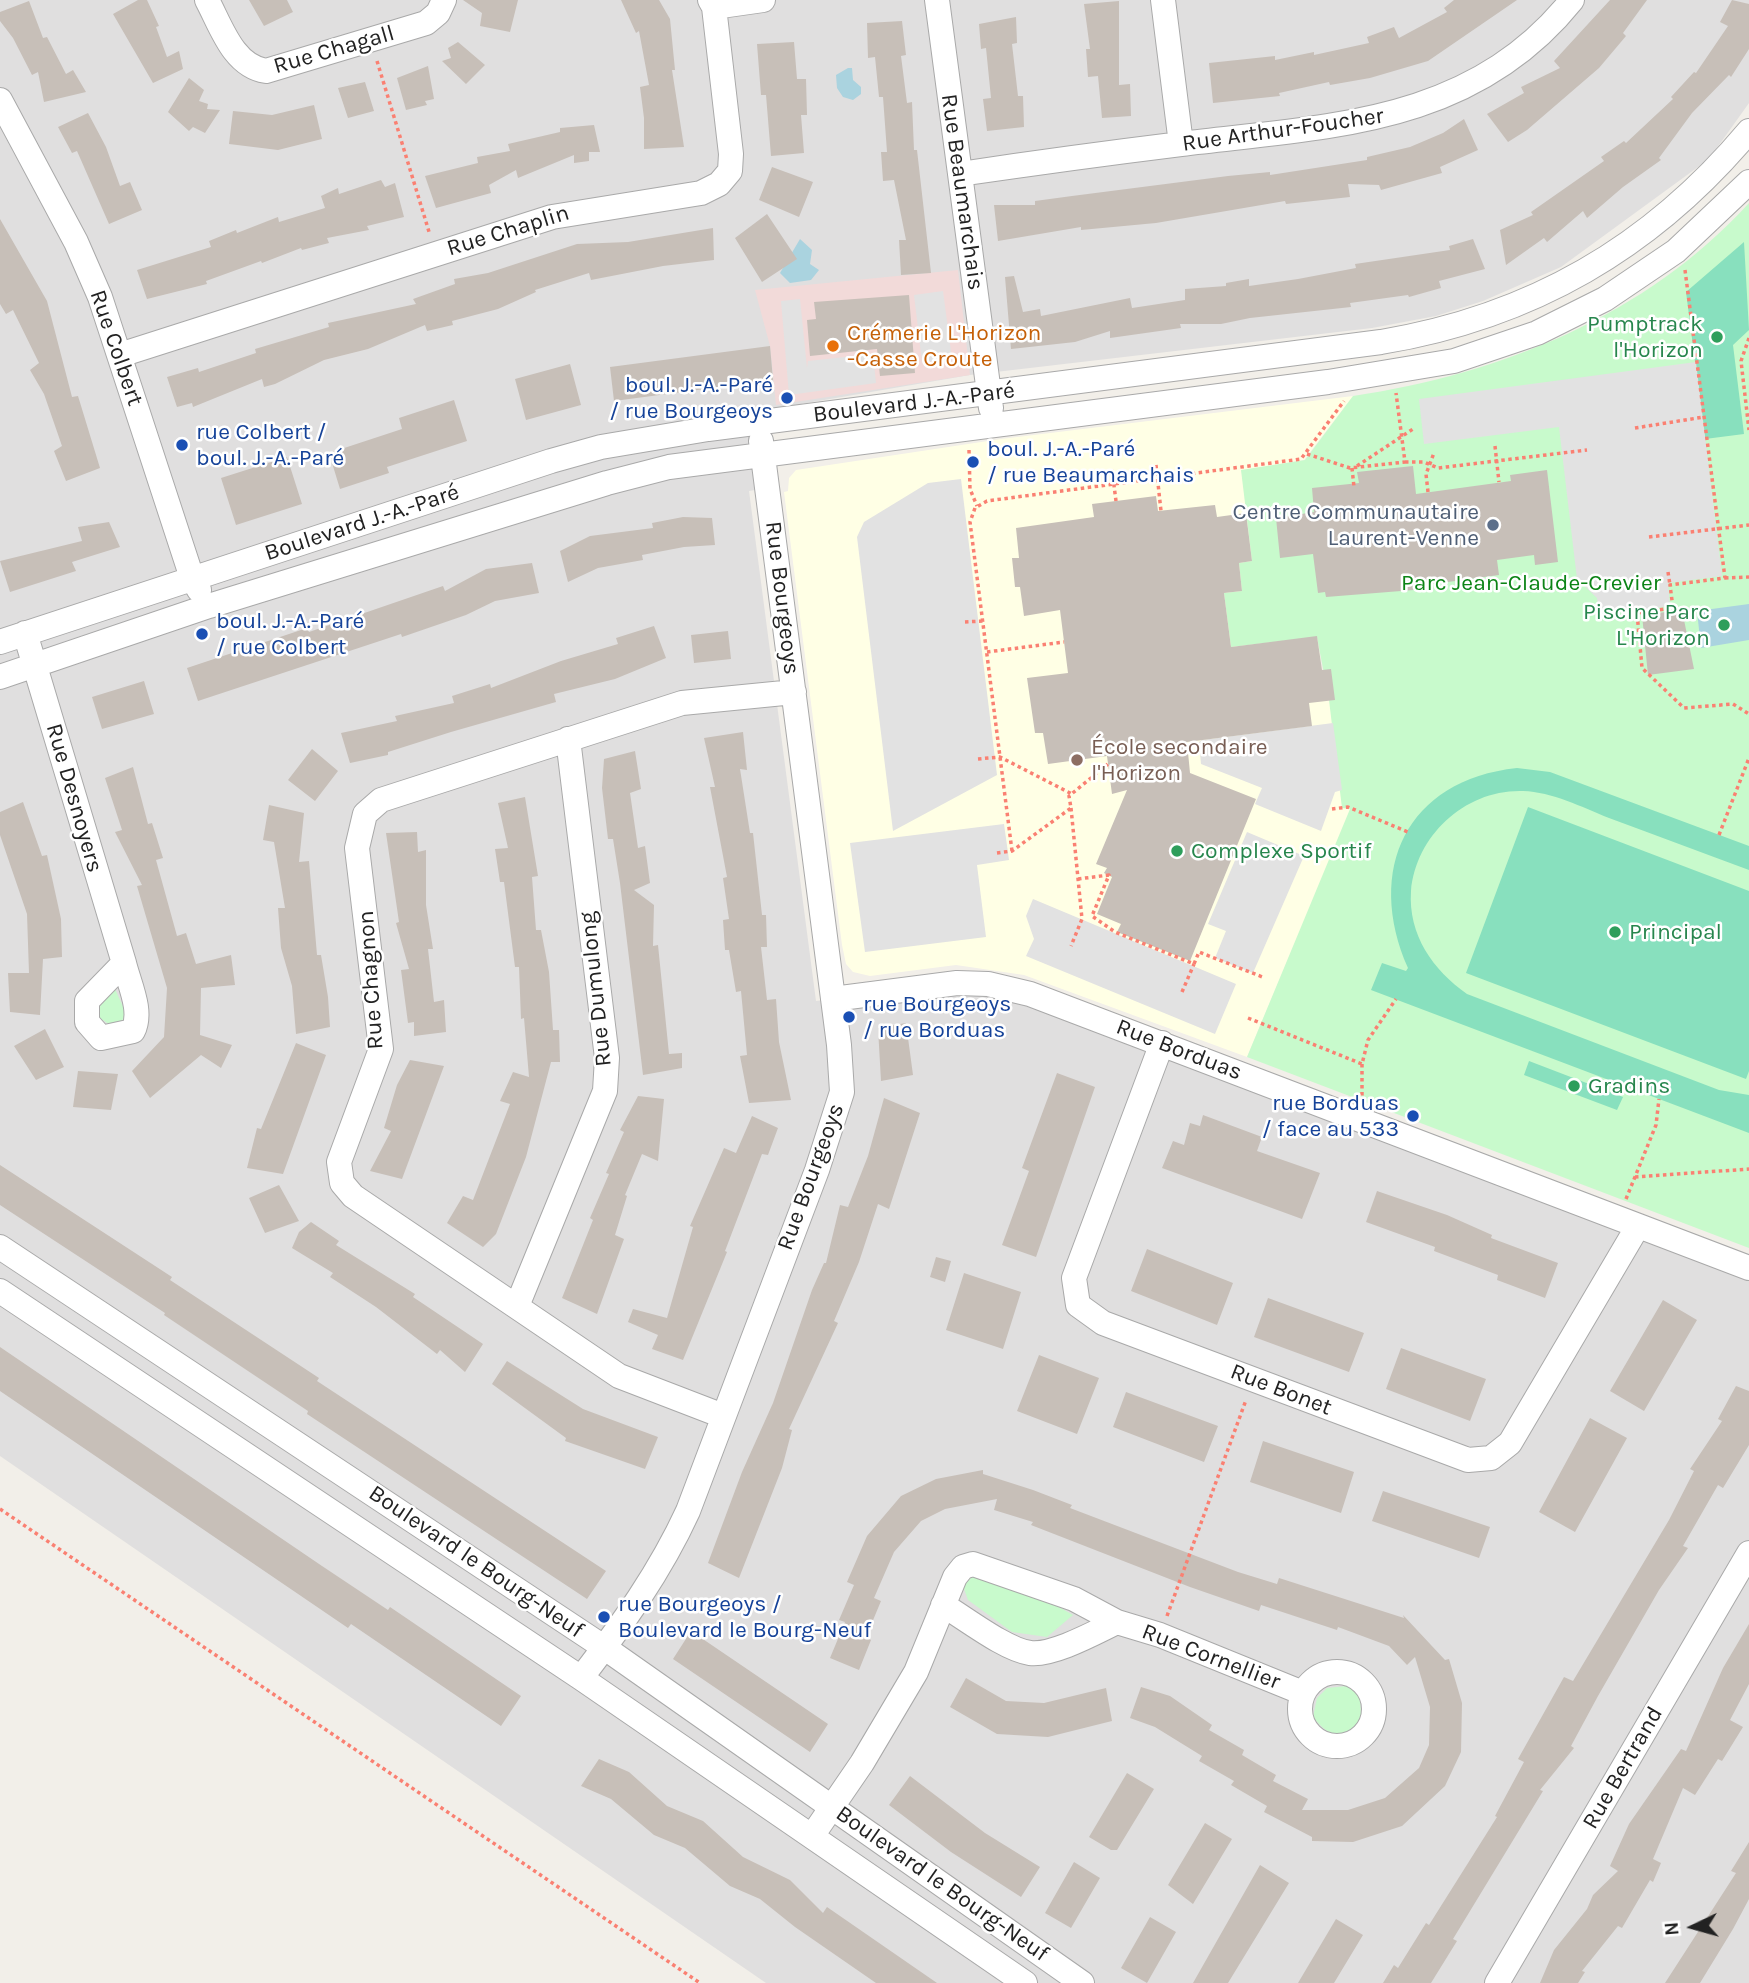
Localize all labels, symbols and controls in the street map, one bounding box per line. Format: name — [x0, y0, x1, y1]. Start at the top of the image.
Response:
street label: Rue Chagall — [270, 20, 398, 80]
street label: Rue Beaumarchais — [935, 92, 989, 292]
street label: Rue Arthur-Foucher — [1180, 102, 1386, 158]
street label: Rue Chaplin — [443, 199, 573, 263]
street label: Rue Colbert — [83, 286, 149, 410]
place label: Pumptrack l'Horizon — [1587, 310, 1703, 364]
place label: Crémerie L'Horizon -Casse Croute — [847, 319, 1041, 373]
marker: Pumptrack l'Horizon — [1709, 329, 1725, 345]
marker: Crémerie L'Horizon -Casse Croute — [825, 338, 841, 354]
place label: boul. J.-A.-Paré / rue Bourgeoys — [609, 371, 773, 425]
street label: Boulevard J.-A.-Paré — [812, 377, 1016, 429]
marker: boul. J.-A.-Paré / rue Bourgeoys — [779, 390, 795, 406]
place label: rue Colbert / boul. J.-A.-Paré — [196, 418, 344, 472]
place label: boul. J.-A.-Paré / rue Beaumarchais — [987, 435, 1194, 489]
marker: rue Colbert / boul. J.-A.-Paré — [174, 437, 190, 453]
marker: boul. J.-A.-Paré / rue Beaumarchais — [965, 454, 981, 470]
street label: Boulevard J.-A.-Paré — [261, 479, 463, 567]
place label: Centre Communautaire Laurent-Venne — [1233, 498, 1479, 552]
marker: Centre Communautaire Laurent-Venne — [1485, 517, 1501, 533]
street label: Rue Bourgeoys — [759, 520, 805, 676]
park label: Parc Jean-Claude-Crevier — [1401, 569, 1661, 597]
place label: Piscine Parc L'Horizon — [1583, 598, 1710, 652]
place label: boul. J.-A.-Paré / rue Colbert — [216, 607, 364, 661]
marker: Piscine Parc L'Horizon — [1716, 617, 1732, 633]
marker: boul. J.-A.-Paré / rue Colbert — [194, 626, 210, 642]
street label: Rue Desnoyers — [40, 720, 108, 876]
place label: École secondaire l'Horizon — [1091, 733, 1268, 787]
marker: École secondaire l'Horizon — [1069, 752, 1085, 768]
place label: Complexe Sportif — [1191, 837, 1372, 865]
marker: Complexe Sportif — [1169, 843, 1185, 859]
street label: Rue Chagnon — [352, 910, 390, 1050]
street label: Rue Dumulong — [574, 910, 618, 1068]
place label: Principal — [1629, 918, 1722, 946]
marker: Principal — [1607, 924, 1623, 940]
place label: rue Bourgeoys / rue Borduas — [863, 990, 1011, 1044]
marker: rue Bourgeoys / rue Borduas — [841, 1009, 857, 1025]
street label: Rue Borduas — [1112, 1013, 1246, 1087]
place label: Gradins — [1588, 1072, 1670, 1100]
marker: Gradins — [1566, 1078, 1582, 1094]
place label: rue Borduas / face au 533 — [1262, 1089, 1399, 1143]
street label: Rue Bourgeoys — [772, 1100, 850, 1254]
marker: rue Borduas / face au 533 — [1405, 1108, 1421, 1124]
street label: Rue Bonet — [1226, 1358, 1336, 1422]
street label: Boulevard le Bourg-Neuf — [363, 1480, 589, 1644]
place label: rue Bourgeoys / Boulevard le Bourg-Neuf — [618, 1590, 871, 1644]
marker: rue Bourgeoys / Boulevard le Bourg-Neuf — [596, 1609, 612, 1625]
street label: Rue Cornellier — [1138, 1618, 1284, 1696]
street label: Rue Bertrand — [1577, 1702, 1669, 1834]
street label: Boulevard le Bourg-Neuf — [830, 1800, 1054, 1968]
north arrow — [1658, 1892, 1728, 1962]
text: N — [1661, 1921, 1684, 1937]

